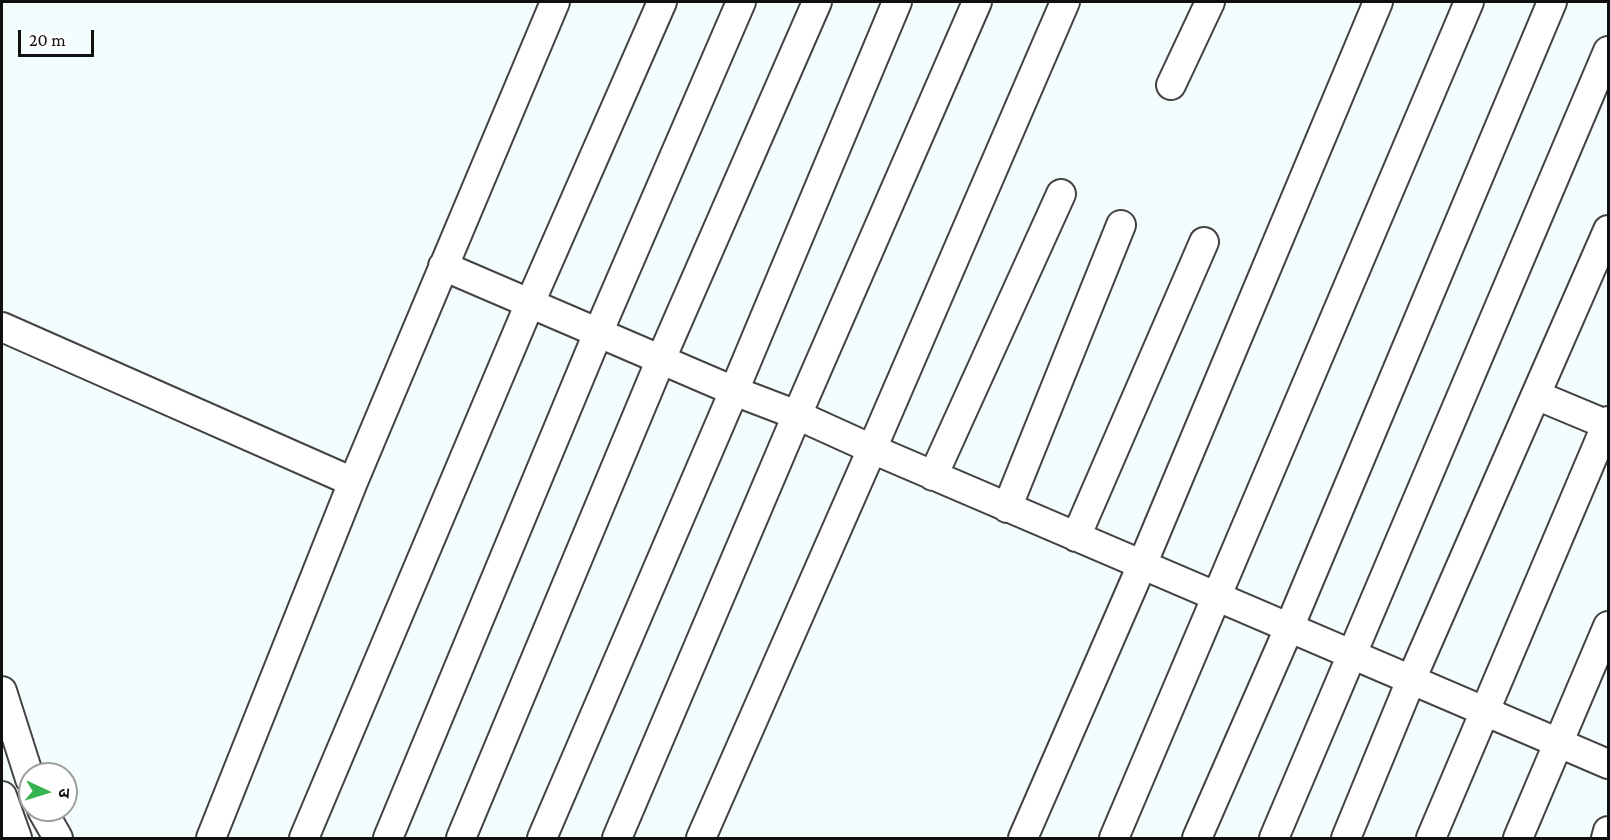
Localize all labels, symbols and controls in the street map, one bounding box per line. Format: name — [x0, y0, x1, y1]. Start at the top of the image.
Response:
scale bar — [21, 18, 98, 56]
text: 20 m — [29, 30, 66, 50]
north arrow — [18, 762, 78, 822]
text: उ — [56, 788, 73, 798]

